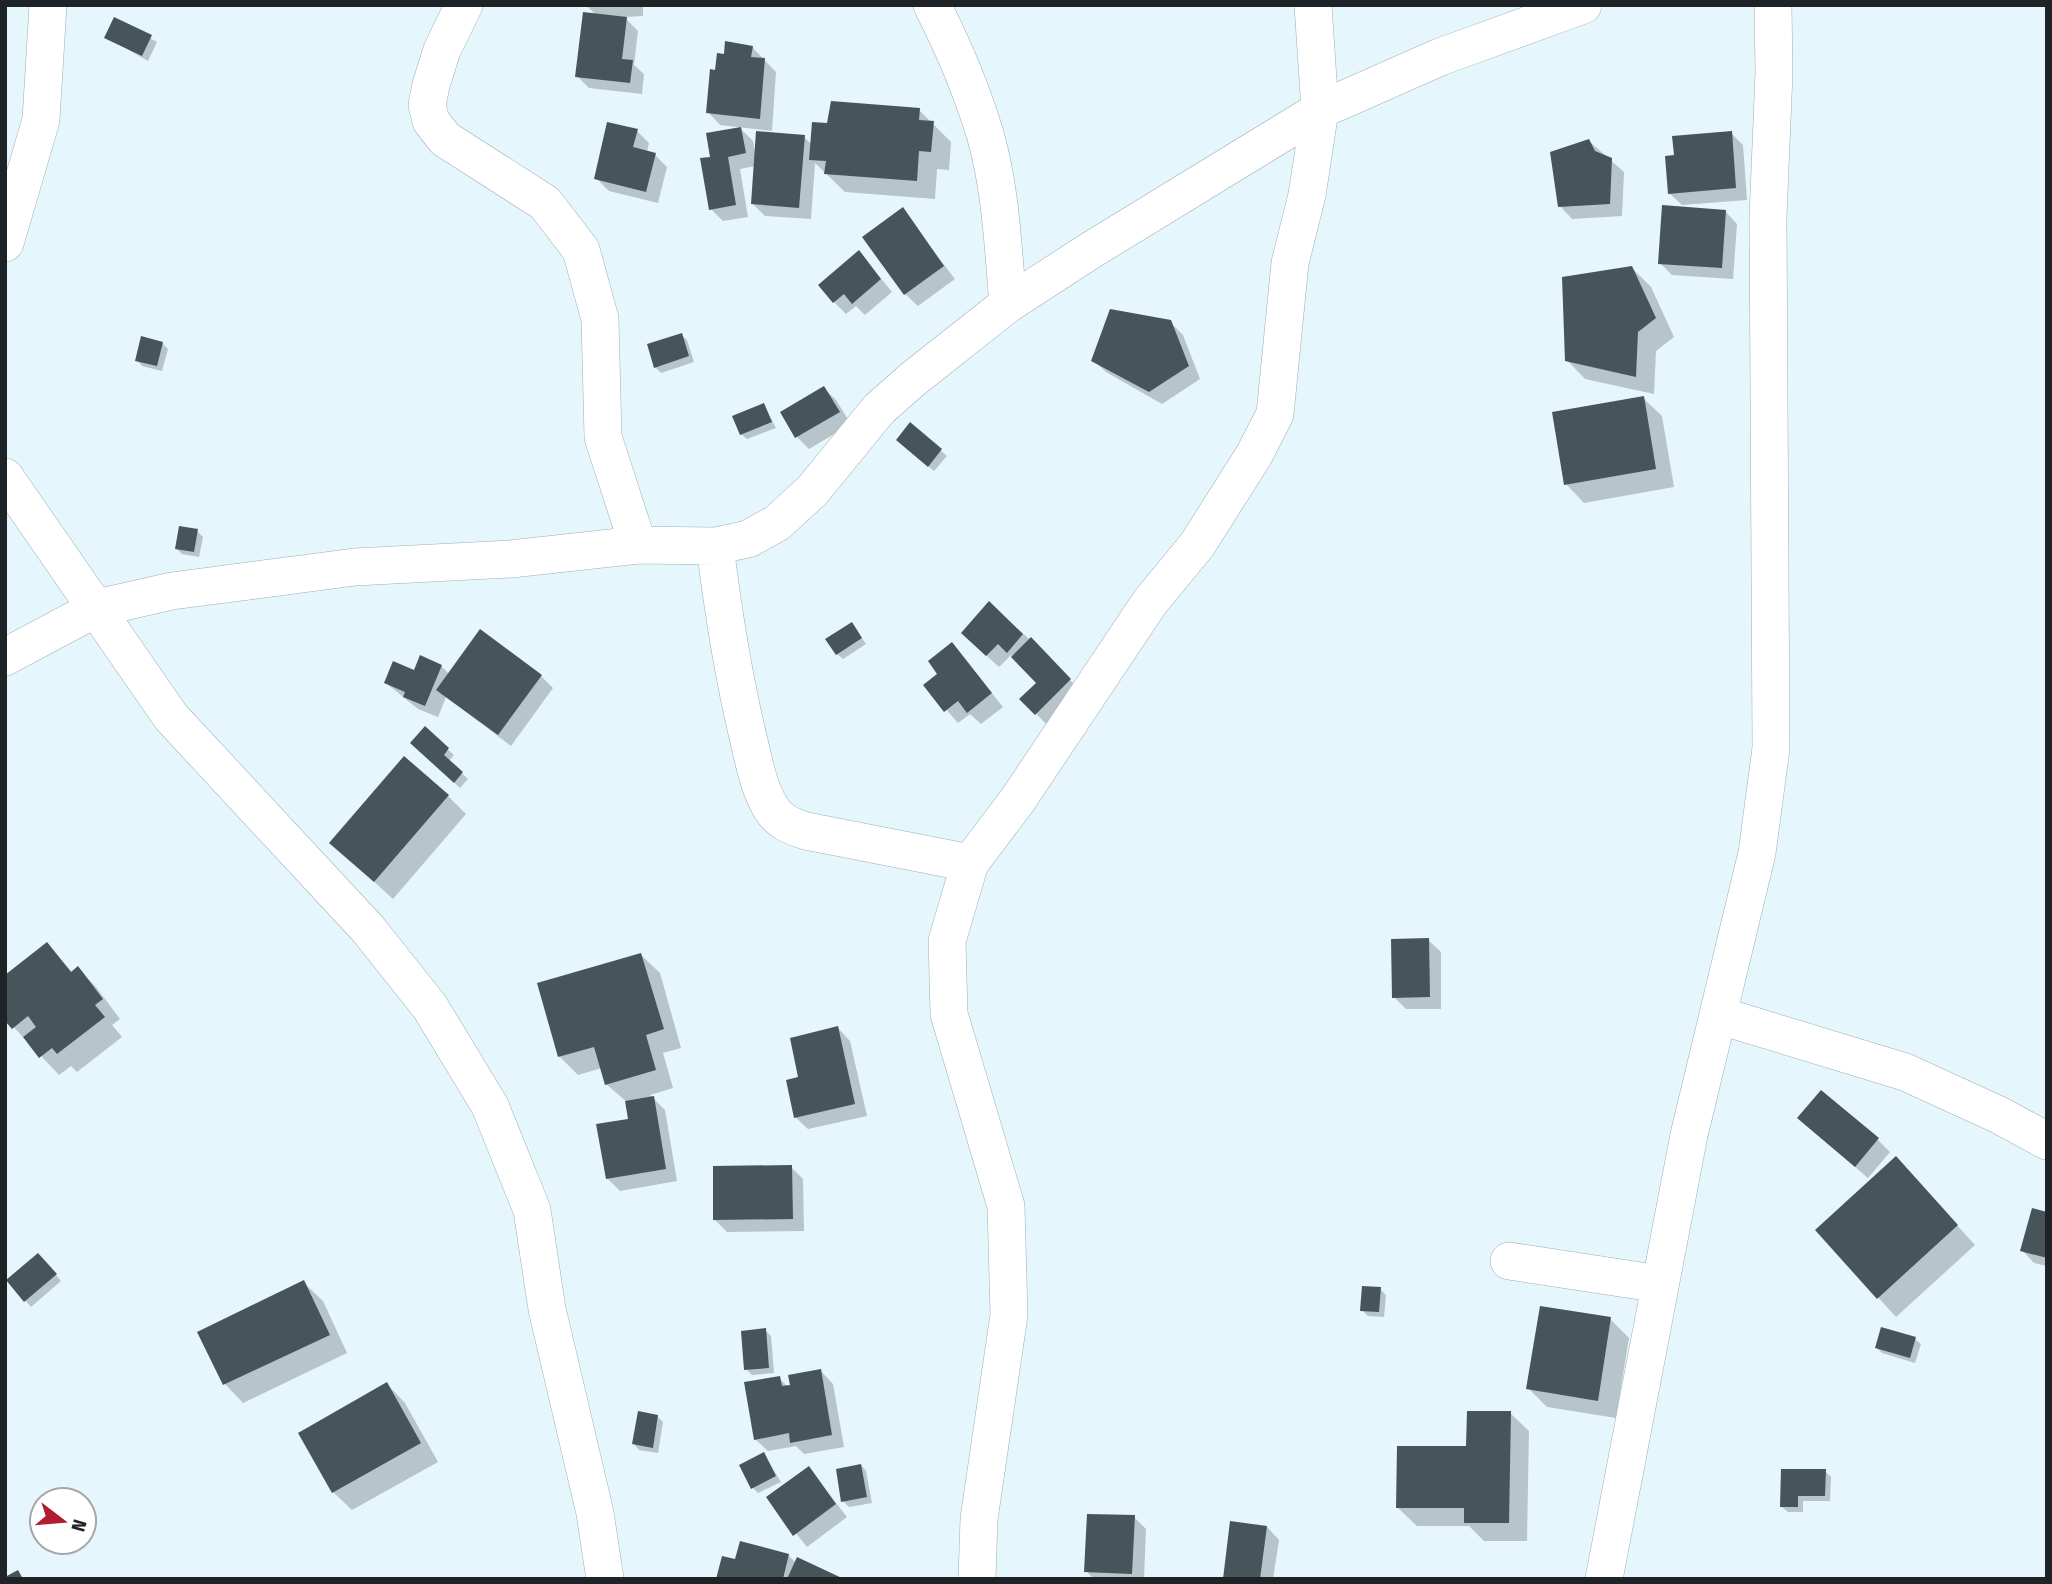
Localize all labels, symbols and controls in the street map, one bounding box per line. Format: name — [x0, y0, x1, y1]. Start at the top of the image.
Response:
north arrow — [28, 1486, 98, 1556]
text: N — [66, 1517, 91, 1534]

